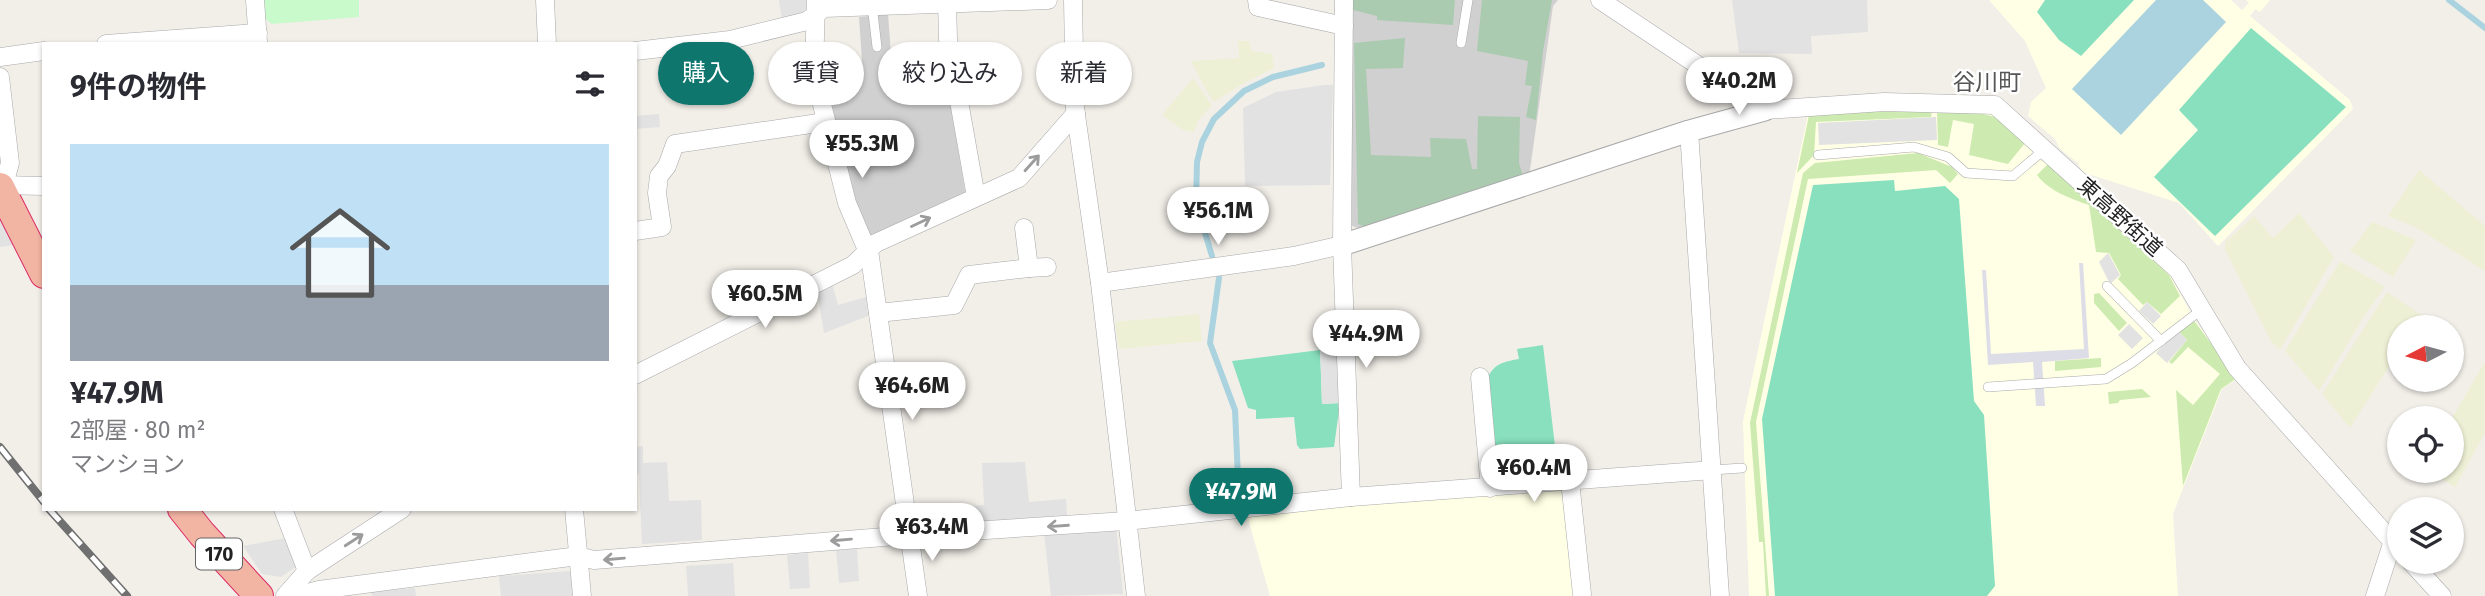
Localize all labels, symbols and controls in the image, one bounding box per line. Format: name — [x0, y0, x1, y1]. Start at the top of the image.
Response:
chip: 購入 — [658, 42, 754, 105]
chip: 賃貸 — [768, 42, 864, 105]
chip: 絞り込み — [878, 42, 1022, 105]
chip: 新着 — [1036, 42, 1132, 105]
pin: ¥40.2M — [1682, 58, 1796, 117]
icon: filters — [571, 65, 609, 103]
text: ¥40.2M — [1702, 66, 1776, 94]
district label: 谷川町 — [1953, 68, 2022, 96]
text: 9件の物件 — [70, 69, 207, 105]
pin: ¥55.3M — [805, 120, 919, 180]
text: ¥55.3M — [825, 129, 899, 157]
one-way arrow — [1024, 154, 1040, 172]
street label: 東高野街道 — [2072, 172, 2168, 262]
pin: ¥56.1M — [1161, 188, 1275, 247]
icon: home — [277, 190, 403, 316]
text: ¥56.1M — [1183, 196, 1253, 224]
one-way arrow — [910, 215, 931, 228]
pin: ¥60.5M — [708, 270, 822, 330]
text: ¥60.5M — [728, 279, 802, 307]
pin: ¥44.9M — [1309, 310, 1423, 370]
north arrow — [2387, 315, 2464, 392]
map controls — [2387, 315, 2464, 574]
text: ¥44.9M — [1329, 319, 1403, 347]
pin: ¥64.6M — [855, 362, 969, 422]
text: ¥64.6M — [875, 371, 949, 399]
text: ¥47.9M — [70, 375, 164, 411]
button: locate — [2387, 406, 2464, 483]
text: 2部屋 · 80 m² — [70, 416, 206, 444]
pin: ¥60.4M — [1477, 444, 1591, 504]
text: マンション — [70, 450, 185, 478]
text: ¥60.4M — [1497, 453, 1571, 481]
pin: ¥47.9M — [1184, 468, 1298, 528]
text: ¥47.9M — [1205, 477, 1277, 505]
button: layers — [2387, 497, 2464, 574]
pin: ¥63.4M — [875, 504, 989, 563]
text: ¥63.4M — [895, 512, 969, 540]
one-way arrow — [1047, 519, 1070, 532]
one-way arrow — [344, 533, 363, 547]
one-way arrow — [830, 534, 853, 547]
road number: 170 — [196, 538, 242, 569]
one-way arrow — [603, 553, 626, 566]

